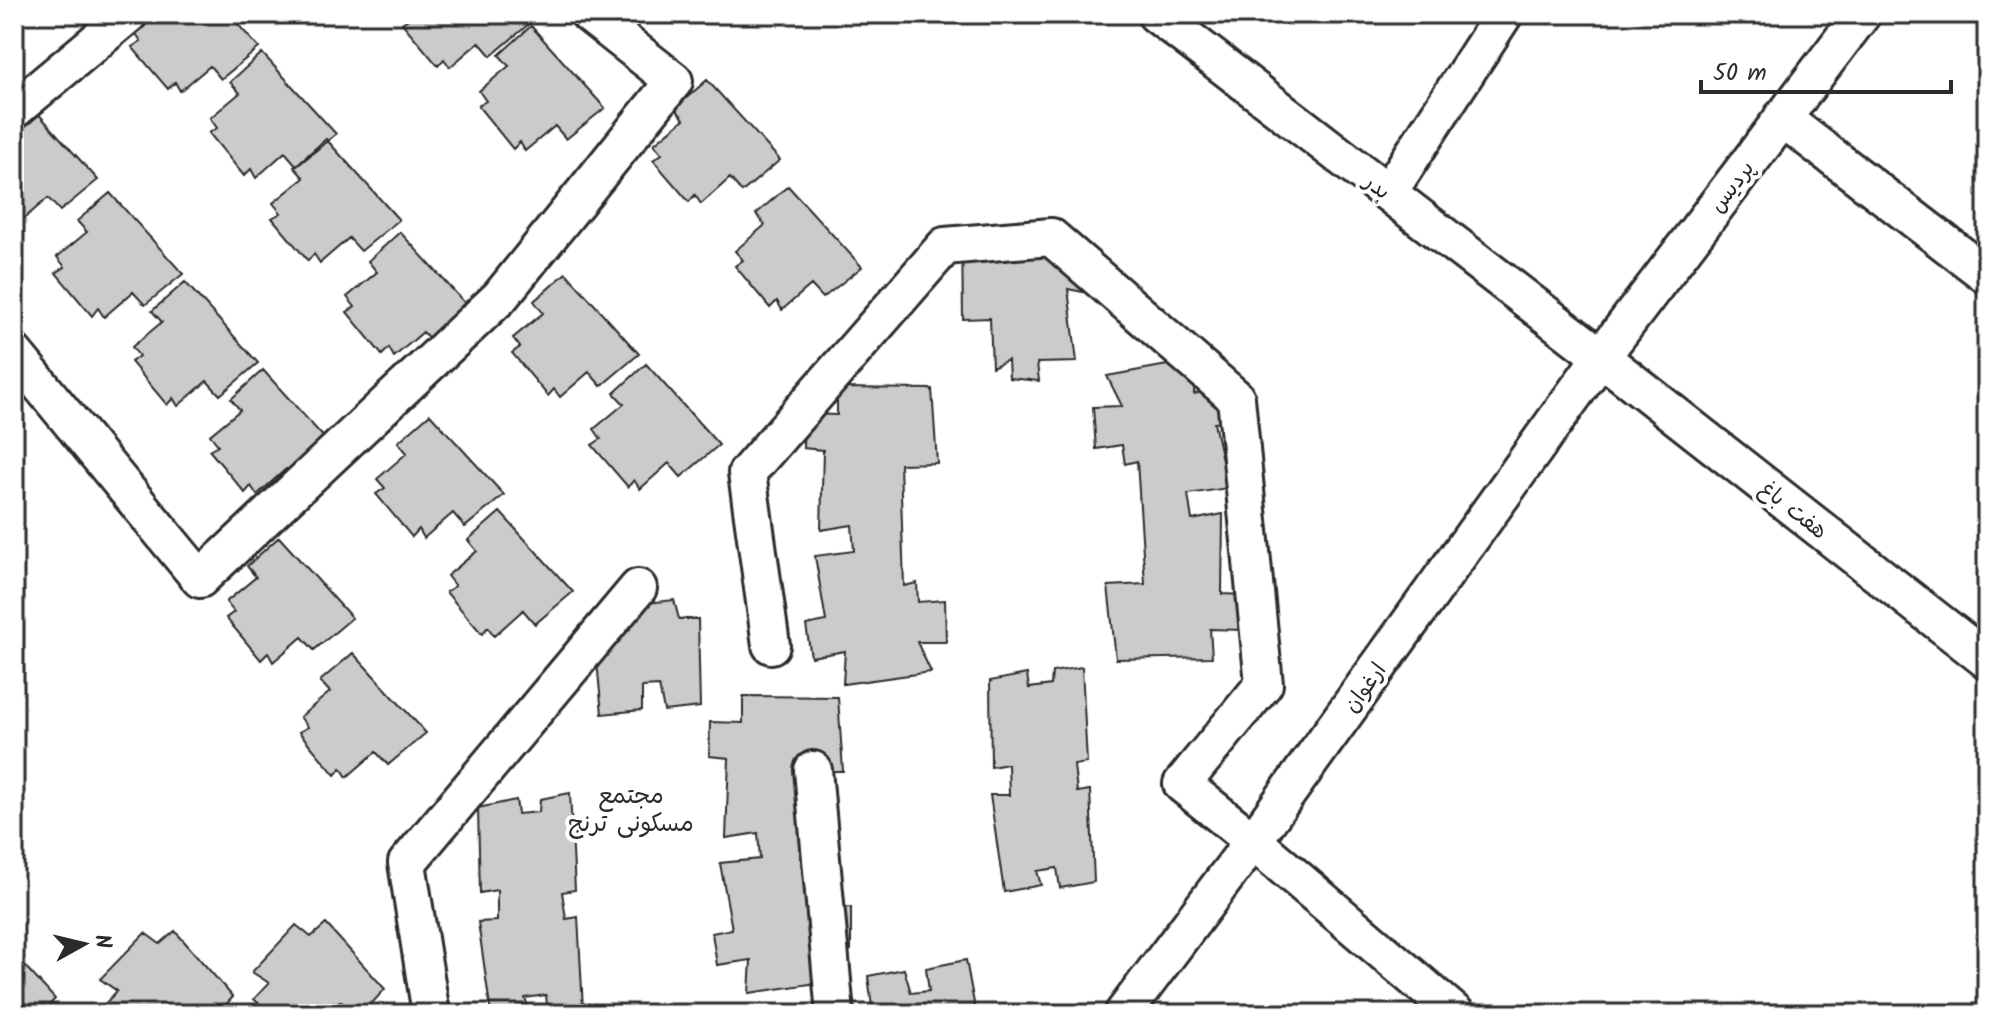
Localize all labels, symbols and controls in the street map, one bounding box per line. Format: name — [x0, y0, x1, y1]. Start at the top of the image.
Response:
scale bar — [1701, 44, 1951, 94]
text: 50 m — [1713, 54, 1767, 93]
street label: پردیس — [1702, 154, 1764, 221]
street label: بدر — [1354, 165, 1397, 210]
street label: هفت باغ — [1751, 473, 1834, 549]
street label: ارغوان — [1336, 656, 1396, 721]
district label: مجتمع مسکونی ترنج — [568, 777, 694, 844]
north arrow — [44, 904, 124, 984]
text: N — [83, 932, 120, 951]

